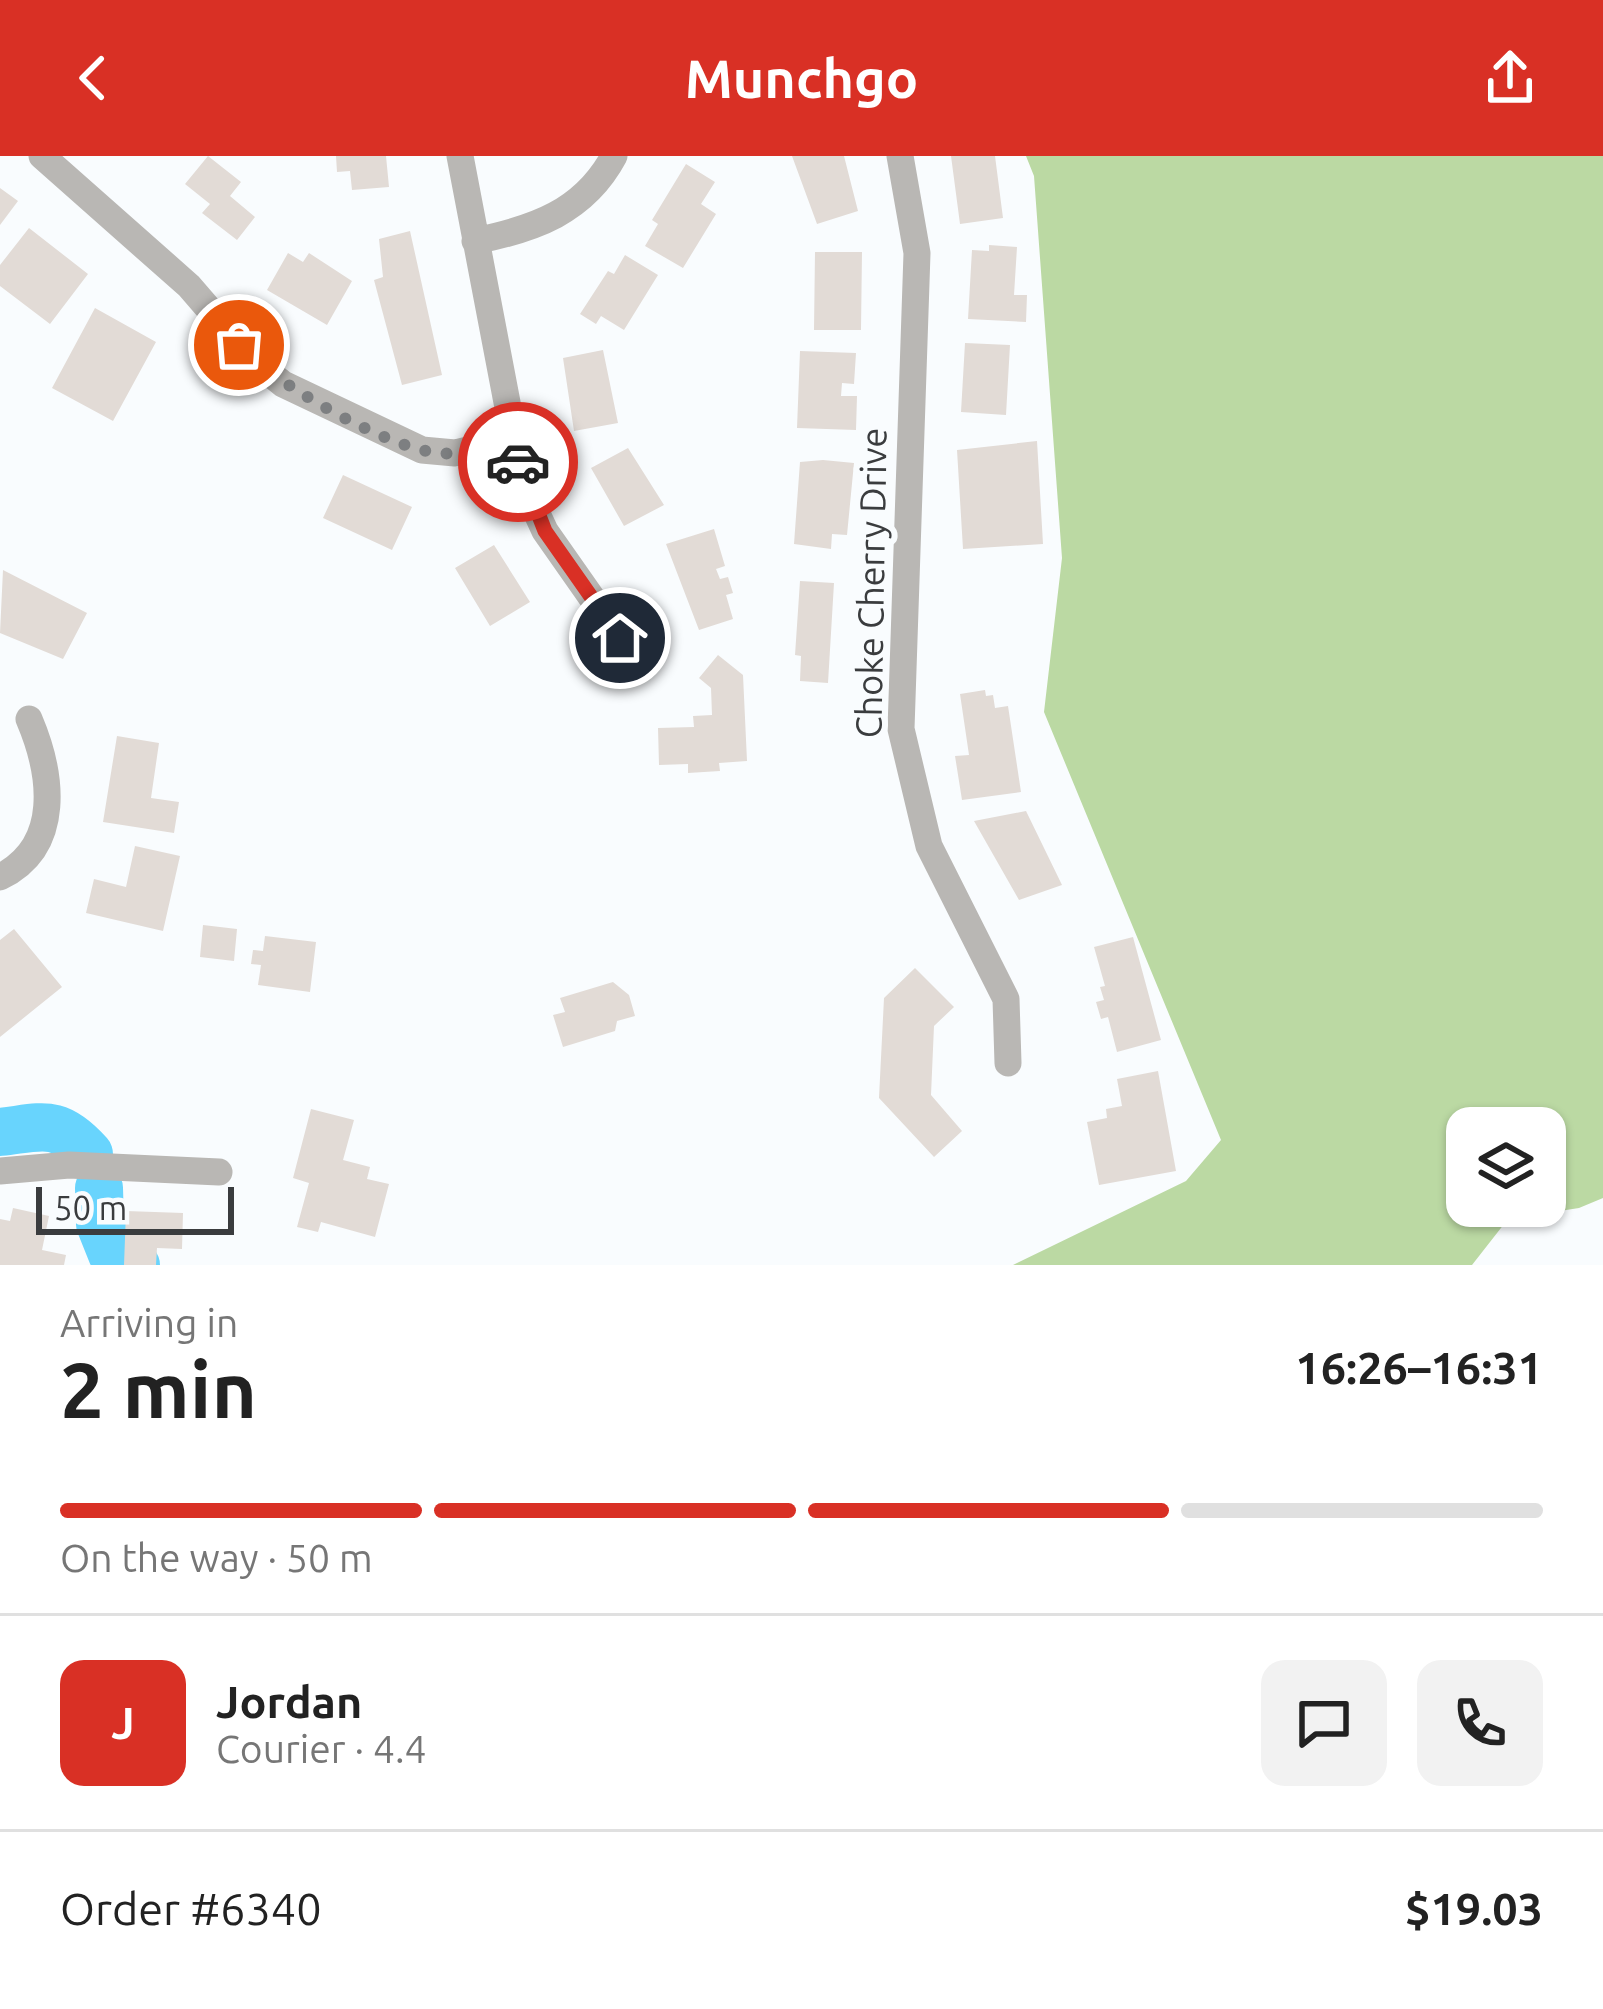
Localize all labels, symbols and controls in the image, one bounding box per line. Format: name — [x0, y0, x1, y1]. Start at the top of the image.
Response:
icon: back — [60, 45, 126, 111]
icon: share — [1477, 45, 1543, 111]
text: Munchgo — [685, 48, 918, 108]
pin — [188, 294, 290, 396]
icon: bag — [206, 312, 272, 378]
courier — [458, 402, 578, 522]
street label: Choke Cherry Drive — [847, 427, 894, 739]
icon: car — [485, 429, 551, 495]
pin — [569, 587, 671, 689]
icon: home — [587, 605, 653, 671]
map controls — [1446, 1107, 1566, 1227]
button: layers — [1446, 1107, 1566, 1227]
scale bar — [36, 1181, 234, 1234]
text: 50 m — [54, 1189, 127, 1226]
text: Arriving in — [60, 1301, 238, 1344]
text: 16:26–16:31 — [1295, 1342, 1543, 1393]
text: 2 min — [60, 1345, 257, 1433]
text: On the way · 50 m — [60, 1536, 373, 1579]
button: chat — [1261, 1660, 1387, 1786]
button: phone — [1417, 1660, 1543, 1786]
text: Jordan — [216, 1676, 362, 1727]
text: J — [111, 1697, 135, 1748]
text: Courier · 4.4 — [216, 1727, 427, 1770]
text: Order #6340 — [60, 1883, 322, 1934]
text: $19.03 — [1405, 1883, 1543, 1934]

